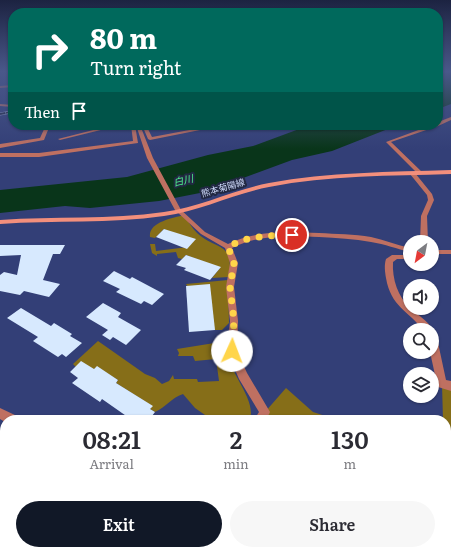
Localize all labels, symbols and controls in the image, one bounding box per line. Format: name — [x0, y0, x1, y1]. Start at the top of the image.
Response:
text: 80 m — [90, 16, 157, 58]
icon: right — [24, 24, 76, 76]
text: Turn right — [90, 54, 181, 81]
text: Then — [24, 100, 60, 123]
icon: arrive — [68, 100, 90, 122]
water label: 白川 — [171, 170, 195, 189]
street label: 熊本菊陽線 — [199, 174, 247, 200]
pin — [275, 218, 309, 252]
icon: arrive — [281, 224, 303, 246]
north arrow — [403, 235, 439, 271]
map controls — [403, 235, 439, 403]
button: sound — [403, 279, 439, 315]
button: search — [403, 323, 439, 359]
position arrow — [211, 330, 253, 372]
button: layers — [403, 367, 439, 403]
text: 08:21 — [82, 421, 141, 456]
text: 2 — [230, 421, 242, 456]
text: 130 — [331, 421, 369, 456]
text: Arrival — [89, 454, 134, 473]
text: min — [223, 454, 249, 473]
text: m — [344, 454, 356, 473]
button: Exit — [16, 501, 222, 547]
button: Share — [230, 501, 435, 547]

